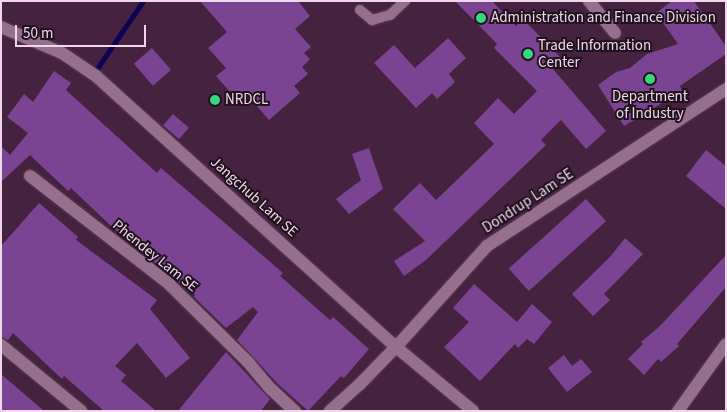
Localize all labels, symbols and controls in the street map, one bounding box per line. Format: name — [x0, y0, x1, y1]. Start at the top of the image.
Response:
place label: Administration and Finance Division — [491, 9, 716, 27]
marker: Administration and Finance Division — [475, 12, 487, 24]
scale bar — [18, 15, 149, 47]
text: 50 m — [23, 23, 53, 44]
place label: Trade Information Center — [538, 36, 651, 71]
marker: Trade Information Center — [522, 48, 534, 60]
marker: Department of Industry — [644, 73, 656, 85]
place label: Department of Industry — [612, 87, 688, 122]
place label: NRDCL — [225, 91, 268, 109]
marker: NRDCL — [209, 94, 221, 106]
street label: Jangchub Lam SE — [207, 153, 301, 241]
street label: Dondrup Lam SE — [479, 165, 577, 237]
street label: Phendey Lam SE — [109, 216, 201, 296]

